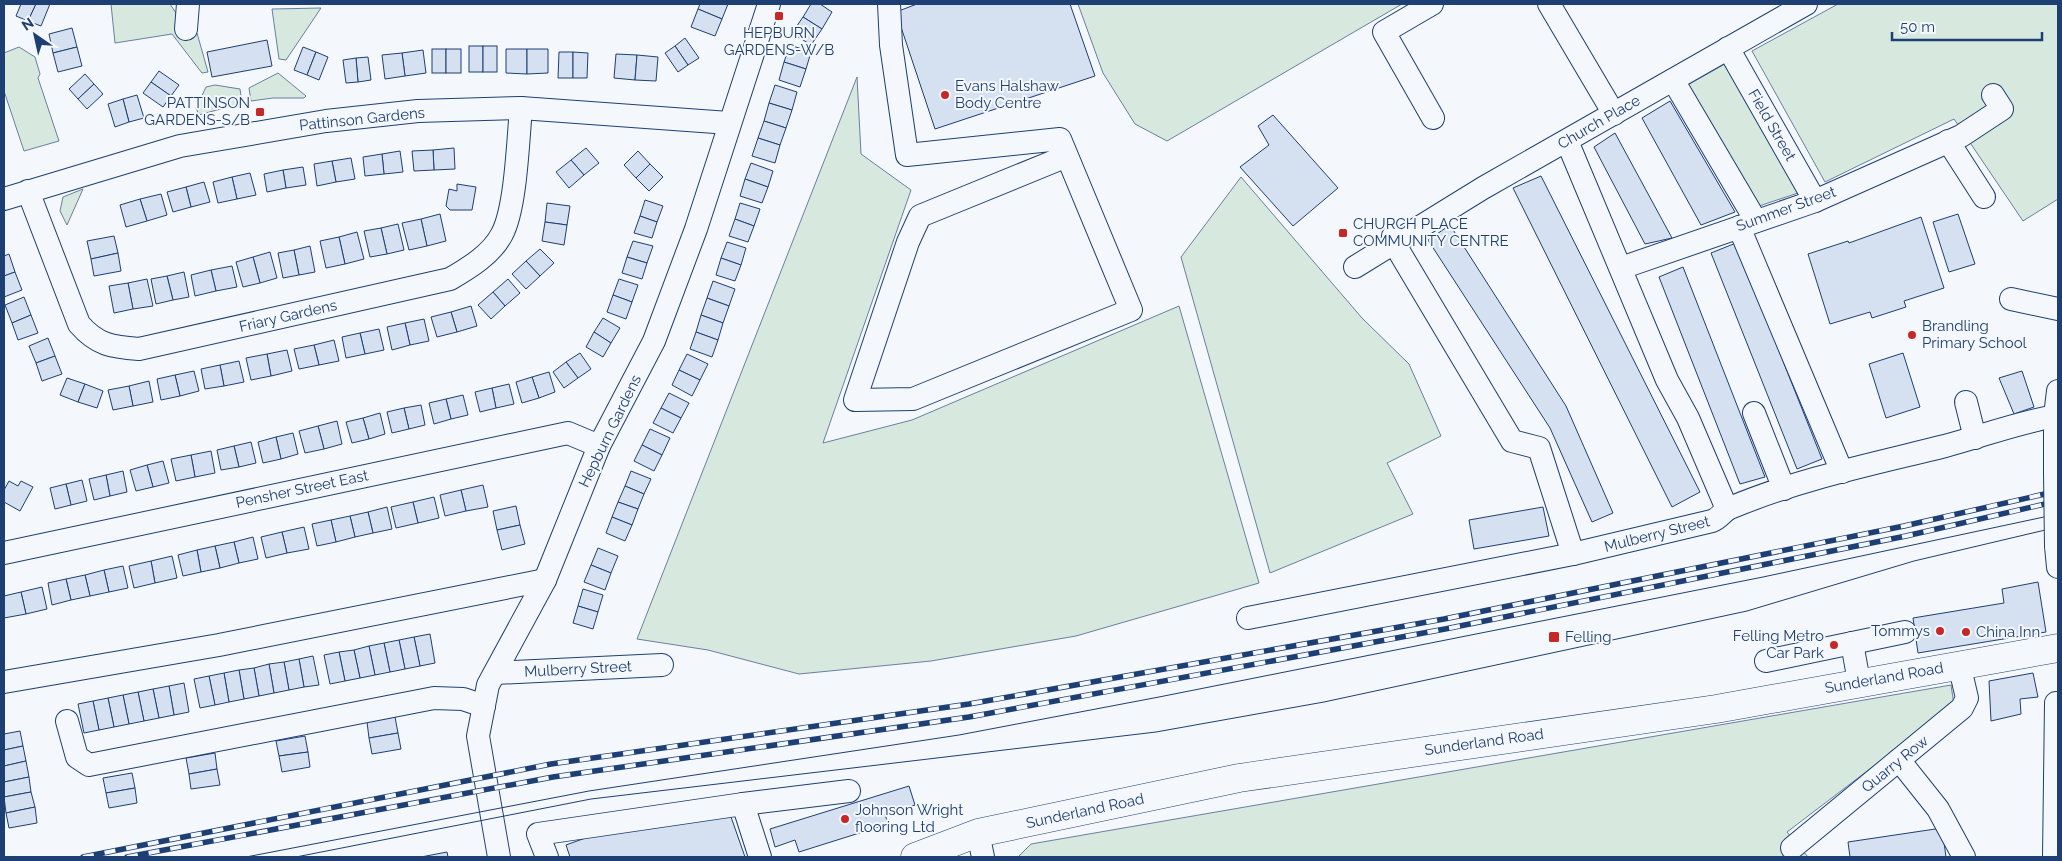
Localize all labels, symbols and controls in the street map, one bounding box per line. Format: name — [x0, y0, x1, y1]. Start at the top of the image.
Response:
north arrow — [10, 10, 60, 60]
marker: HEPBURN GARDENS-W/B — [773, 10, 785, 22]
scale bar — [1892, 10, 2042, 42]
text: N — [19, 15, 37, 34]
text: 50 m — [1900, 18, 1935, 36]
place label: HEPBURN GARDENS-W/B — [724, 24, 834, 59]
place label: Evans Halshaw Body Centre — [955, 77, 1059, 112]
street label: Field Street — [1744, 86, 1800, 164]
marker: Evans Halshaw Body Centre — [939, 89, 951, 101]
street label: Church Place — [1555, 91, 1644, 153]
place label: PATTINSON GARDENS-S/B — [144, 94, 250, 129]
street label: Pattinson Gardens — [298, 103, 426, 135]
marker: PATTINSON GARDENS-S/B — [254, 106, 266, 118]
street label: Summer Street — [1734, 183, 1838, 235]
place label: CHURCH PLACE COMMUNITY CENTRE — [1353, 215, 1509, 250]
marker: CHURCH PLACE COMMUNITY CENTRE — [1337, 227, 1349, 239]
street label: Friary Gardens — [237, 296, 339, 336]
place label: Brandling Primary School — [1922, 317, 2028, 352]
marker: Brandling Primary School — [1906, 329, 1918, 341]
street label: Hepburn Gardens — [575, 372, 645, 490]
street label: Pensher Street East — [234, 466, 370, 512]
street label: Mulberry Street — [1602, 512, 1712, 556]
place label: Tommys — [1871, 622, 1930, 640]
place label: China Inn — [1976, 623, 2040, 641]
marker: Tommys — [1934, 625, 1946, 637]
marker: China Inn — [1960, 626, 1972, 638]
place label: Felling Metro Car Park — [1733, 627, 1824, 662]
place label: Felling — [1565, 628, 1612, 646]
marker: Felling — [1547, 630, 1561, 644]
marker: Felling Metro Car Park — [1828, 639, 1840, 651]
street label: Mulberry Street — [524, 657, 632, 681]
street label: Sunderland Road — [1823, 659, 1945, 697]
street label: Sunderland Road — [1423, 725, 1545, 759]
street label: Quarry Row — [1858, 732, 1932, 796]
street label: Sunderland Road — [1024, 790, 1146, 832]
place label: Johnson Wright flooring Ltd — [855, 801, 963, 836]
marker: Johnson Wright flooring Ltd — [839, 813, 851, 825]

